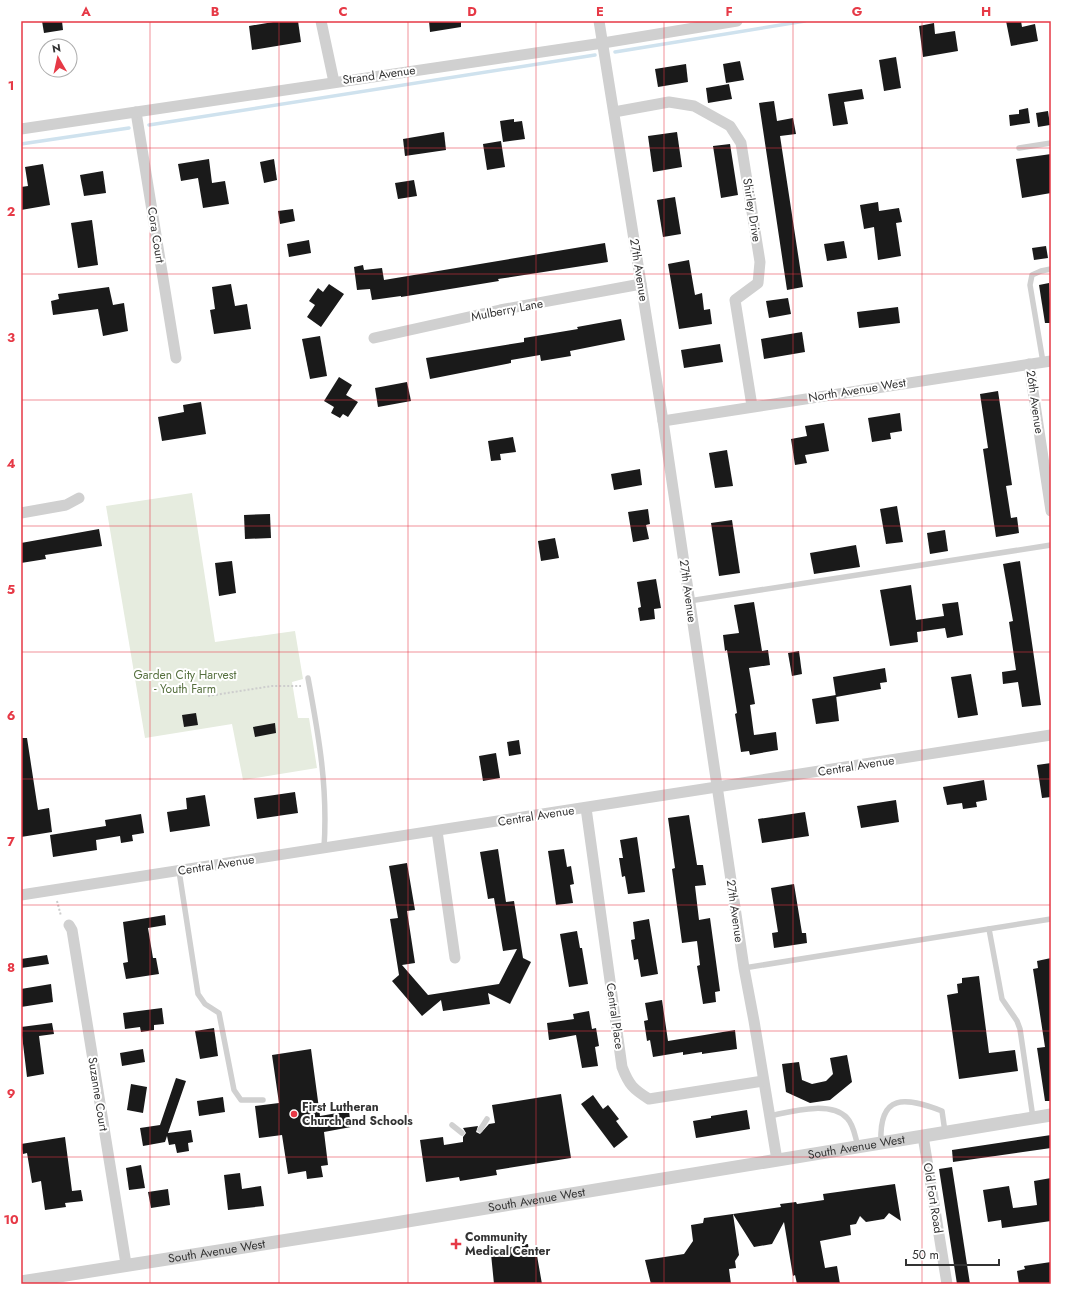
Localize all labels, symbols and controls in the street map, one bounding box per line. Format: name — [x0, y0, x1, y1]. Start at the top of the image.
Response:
text: A — [80, 2, 91, 21]
text: B — [211, 2, 220, 21]
text: C — [338, 2, 348, 21]
text: D — [467, 2, 477, 21]
text: E — [596, 2, 604, 21]
text: F — [725, 2, 733, 21]
text: G — [852, 2, 863, 21]
text: H — [981, 2, 991, 21]
north arrow — [38, 38, 78, 78]
text: N — [51, 40, 62, 57]
street label: Strand Avenue — [341, 61, 417, 89]
text: 1 — [8, 76, 14, 95]
street label: Shirley Drive — [738, 177, 766, 243]
text: 2 — [7, 202, 15, 221]
street label: Cora Court — [143, 206, 169, 264]
street label: 27th Avenue — [625, 237, 653, 303]
street label: Mulberry Lane — [469, 294, 545, 326]
text: 3 — [7, 328, 15, 347]
street label: 26th Avenue — [1022, 369, 1048, 435]
street label: North Avenue West — [807, 373, 907, 407]
text: 4 — [6, 454, 16, 473]
street label: 27th Avenue — [675, 558, 701, 624]
text: 5 — [7, 580, 15, 599]
park label: Garden City Harvest - Youth Farm — [133, 666, 237, 698]
text: 6 — [7, 706, 16, 725]
street label: Central Avenue — [816, 751, 896, 781]
street label: Central Avenue — [496, 801, 576, 831]
text: 7 — [7, 832, 15, 851]
street label: Central Avenue — [176, 850, 256, 880]
street label: 27th Avenue — [722, 878, 748, 944]
text: 8 — [7, 958, 15, 977]
street label: Central Place — [601, 982, 629, 1050]
street label: Suzanne Court — [83, 1056, 113, 1132]
text: 9 — [7, 1084, 16, 1103]
place label: First Lutheran Church and Schools — [302, 1098, 413, 1130]
marker: First Lutheran Church and Schools — [289, 1109, 299, 1119]
street label: South Avenue West — [806, 1130, 906, 1164]
street label: Old Fort Road — [919, 1161, 947, 1235]
street label: South Avenue West — [487, 1183, 586, 1217]
text: 10 — [3, 1210, 19, 1229]
place label: Community Medical Center — [465, 1228, 550, 1260]
street label: South Avenue West — [167, 1235, 267, 1268]
marker: Community Medical Center — [450, 1238, 462, 1250]
scale bar — [906, 1241, 999, 1267]
text: 50 m — [912, 1246, 939, 1264]

